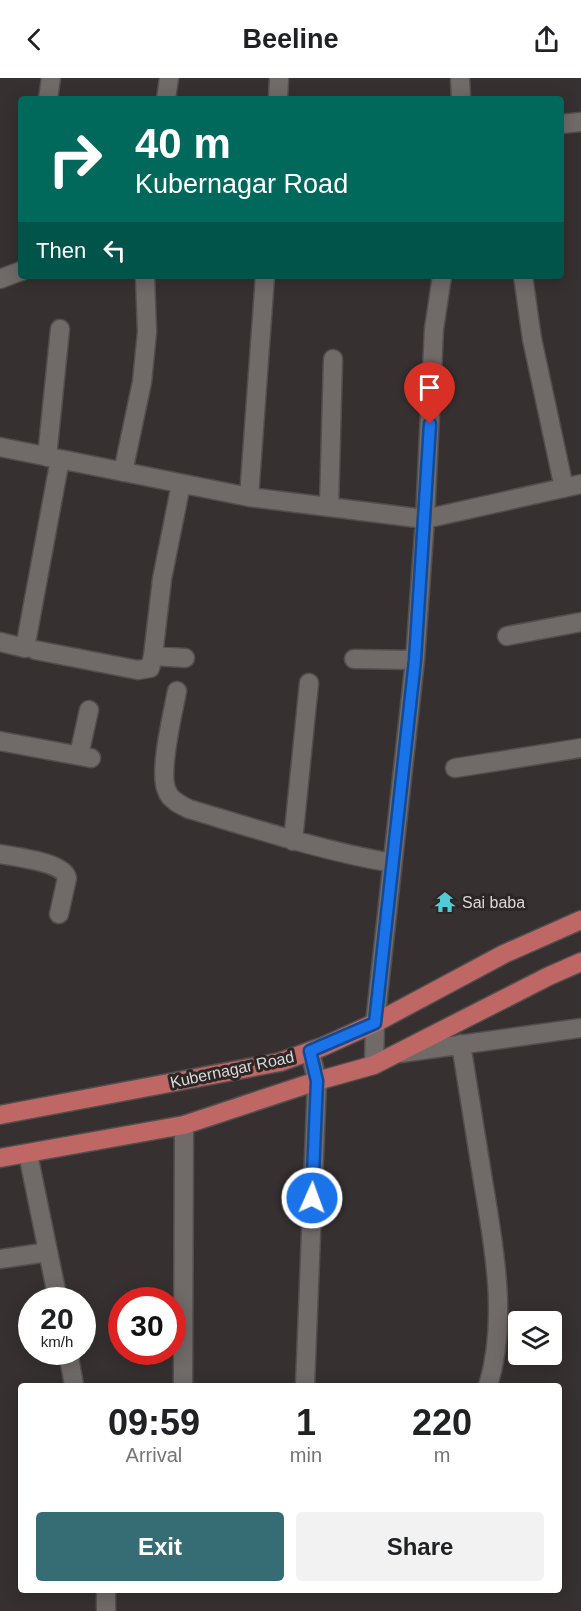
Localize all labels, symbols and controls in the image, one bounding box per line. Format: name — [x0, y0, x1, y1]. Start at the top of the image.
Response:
icon: back — [18, 23, 51, 56]
icon: share — [530, 23, 563, 56]
text: Beeline — [242, 24, 339, 54]
icon: right — [36, 120, 114, 198]
text: 40 m — [135, 120, 231, 167]
text: Kubernagar Road — [135, 169, 348, 199]
icon: left — [98, 234, 131, 267]
text: Then — [36, 238, 86, 263]
pin — [404, 362, 455, 424]
icon: arrive — [413, 371, 446, 404]
temple icon: Sai baba — [433, 890, 457, 914]
place label: Sai baba — [462, 894, 525, 911]
street label: Kubernagar Road — [169, 1048, 296, 1091]
position arrow — [280, 1166, 344, 1230]
speed limit sign: 30 — [108, 1287, 186, 1365]
text: 20 — [40, 1302, 74, 1335]
map controls — [508, 1311, 562, 1365]
button: layers — [508, 1311, 562, 1365]
text: km/h — [41, 1333, 73, 1350]
text: 09:59 — [108, 1402, 200, 1443]
text: 1 — [296, 1402, 316, 1443]
text: 220 — [412, 1402, 472, 1443]
text: Arrival — [126, 1444, 182, 1466]
text: min — [290, 1444, 322, 1466]
text: m — [434, 1444, 450, 1466]
button: Exit — [36, 1512, 284, 1581]
button: Share — [296, 1512, 544, 1581]

